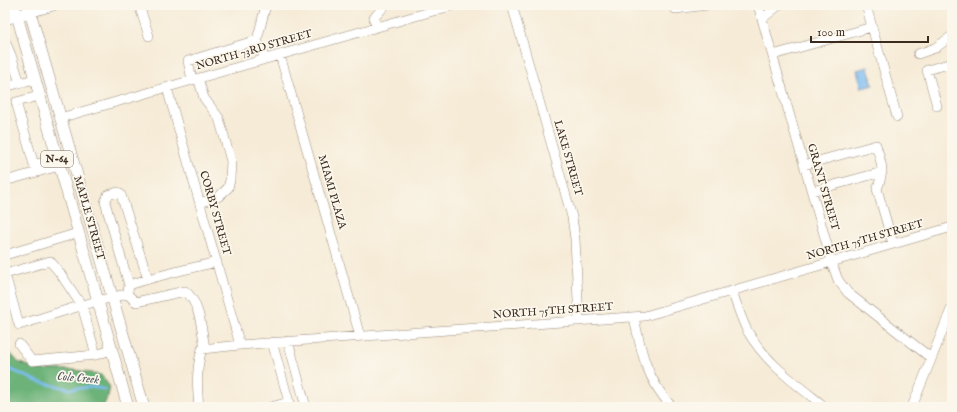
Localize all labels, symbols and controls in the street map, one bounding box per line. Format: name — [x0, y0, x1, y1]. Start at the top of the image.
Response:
scale bar — [811, 18, 928, 44]
text: 100 m — [817, 25, 845, 40]
street label: NORTH 73RD STREET — [194, 27, 314, 73]
street label: LAKE STREET — [550, 118, 586, 198]
street label: GRANT STREET — [804, 142, 842, 232]
road number: N-64 — [41, 151, 73, 167]
street label: MIAMI PLAZA — [315, 153, 349, 231]
street label: CORBY STREET — [196, 169, 234, 257]
street label: MAPLE STREET — [70, 174, 108, 262]
street label: NORTH 75TH STREET — [805, 217, 925, 263]
street label: NORTH 75TH STREET — [492, 300, 614, 322]
water label: Cole Creek — [56, 369, 100, 387]

